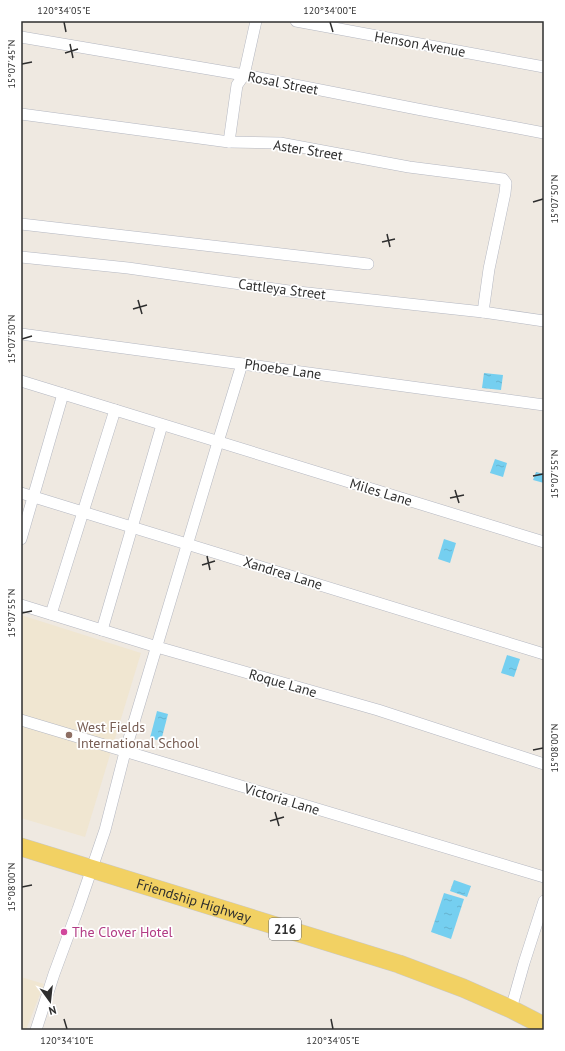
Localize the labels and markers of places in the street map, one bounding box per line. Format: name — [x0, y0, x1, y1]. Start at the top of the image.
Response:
place label: West Fields International School — [77, 718, 199, 752]
marker: West Fields International School — [64, 730, 74, 740]
place label: The Clover Hotel — [72, 923, 173, 941]
marker: The Clover Hotel — [59, 927, 69, 937]

